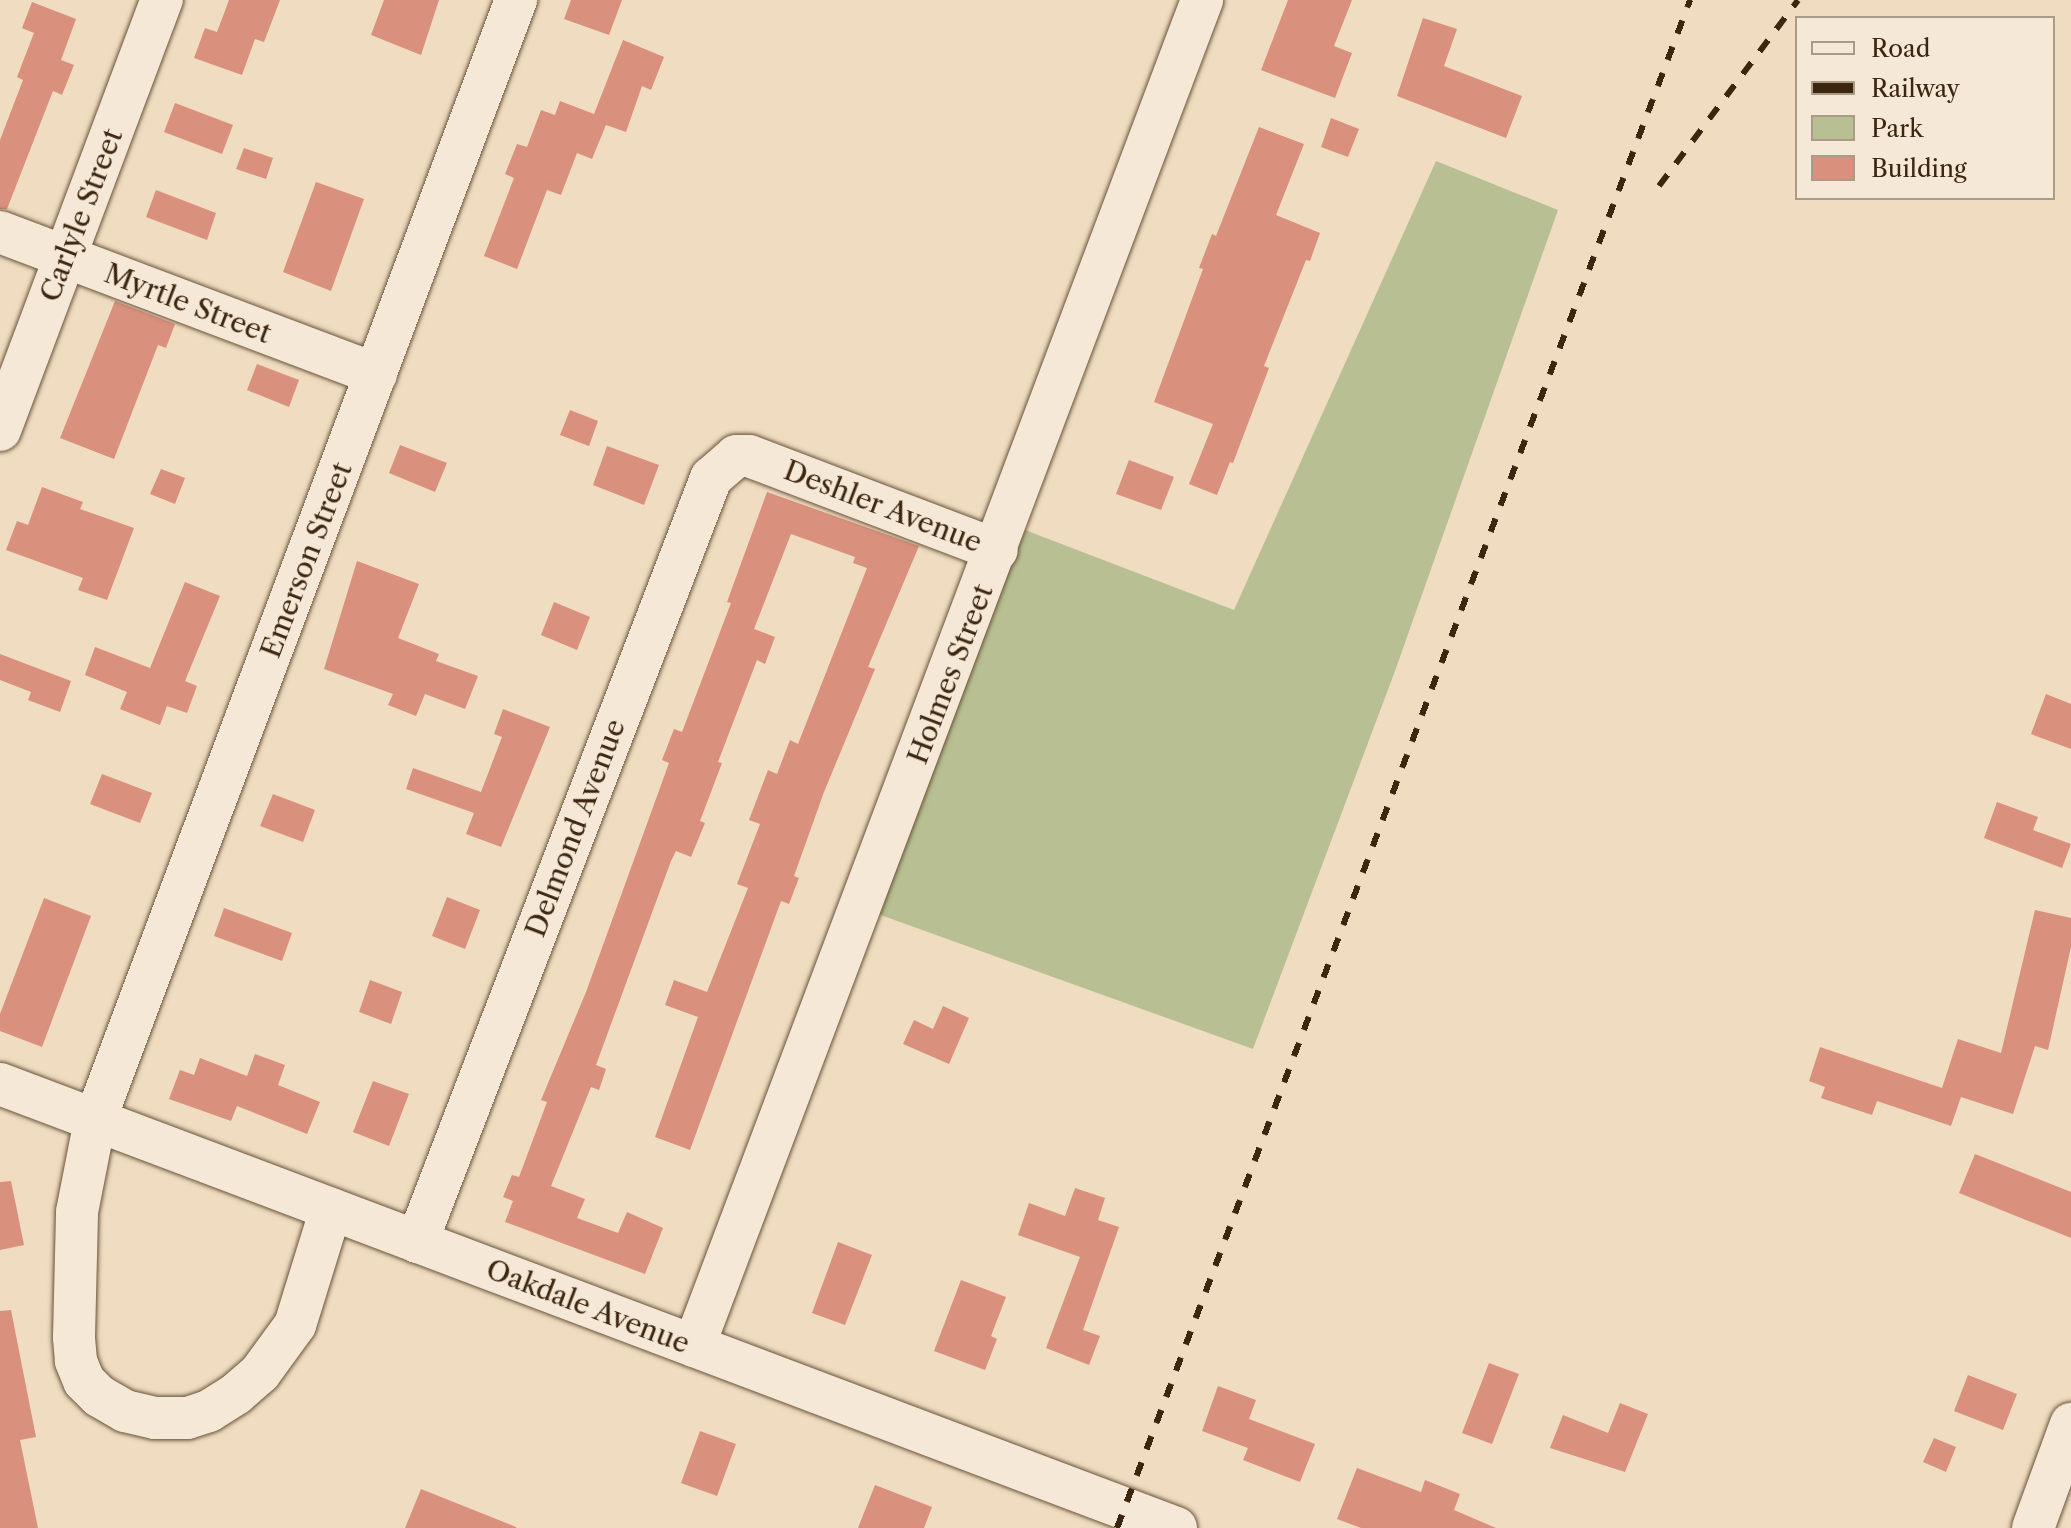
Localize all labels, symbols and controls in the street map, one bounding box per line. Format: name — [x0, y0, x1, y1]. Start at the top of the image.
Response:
legend — [1795, 16, 2055, 200]
text: Road — [1871, 34, 1930, 63]
text: Railway — [1871, 74, 1960, 103]
text: Park — [1871, 114, 1923, 143]
street label: Carlyle Street — [33, 124, 129, 306]
text: Building — [1871, 154, 1967, 183]
street label: Myrtle Street — [100, 256, 276, 350]
street label: Deshler Avenue — [779, 453, 987, 559]
street label: Emerson Street — [253, 458, 359, 662]
street label: Holmes Street — [900, 579, 1000, 769]
street label: Delmond Avenue — [518, 714, 632, 942]
street label: Oakdale Avenue — [481, 1252, 695, 1360]

